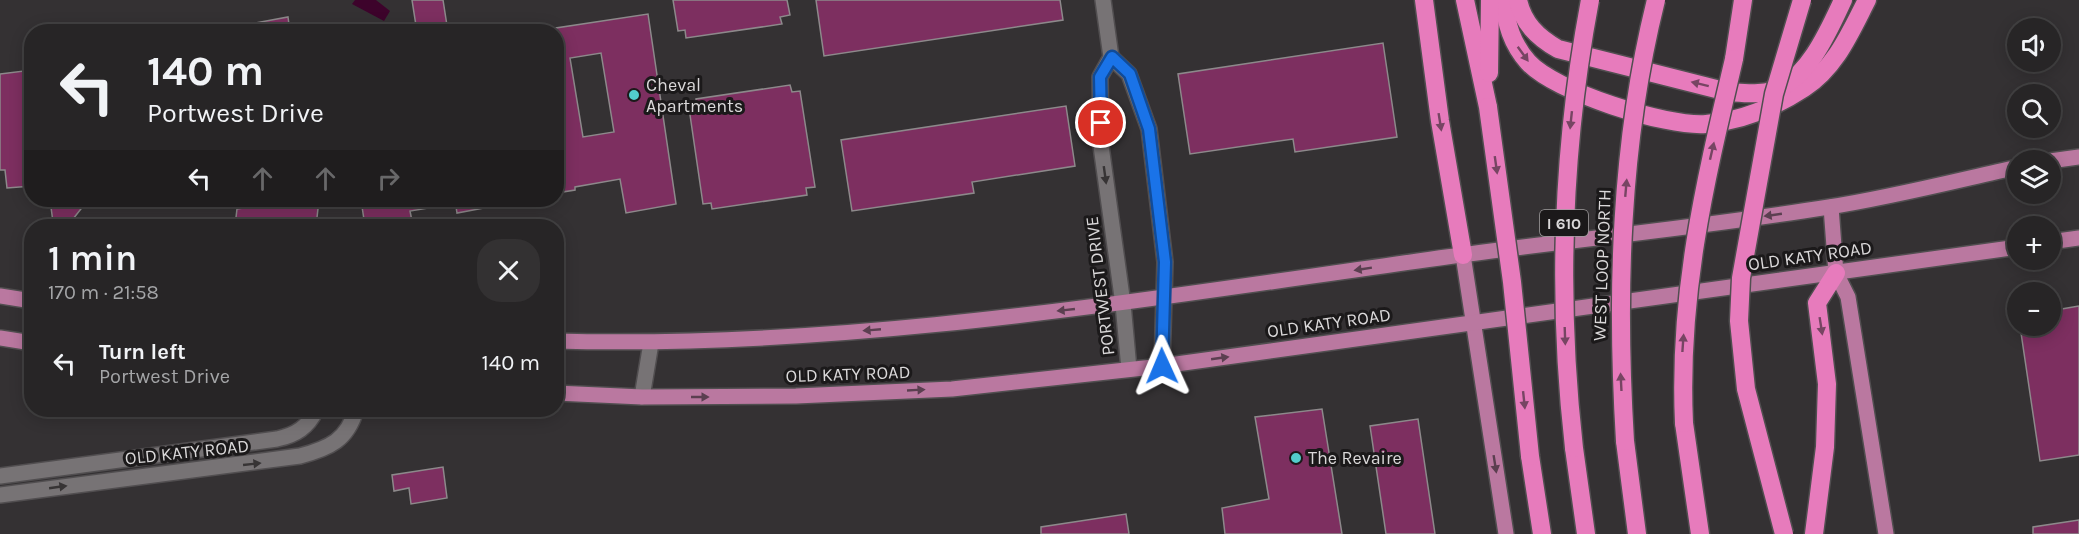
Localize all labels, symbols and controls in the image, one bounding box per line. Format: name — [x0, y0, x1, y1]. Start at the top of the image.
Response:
map controls — [2007, 18, 2061, 336]
button: sound — [2007, 18, 2061, 72]
text: 140 m — [147, 46, 264, 96]
one-way arrow — [1516, 47, 1528, 62]
icon: left — [48, 48, 126, 126]
place label: Cheval Apartments — [646, 74, 743, 117]
one-way arrow — [1691, 79, 1709, 89]
button: search — [2007, 84, 2061, 138]
marker: Cheval Apartments — [627, 88, 641, 102]
text: Portwest Drive — [147, 97, 324, 129]
pin — [1075, 97, 1126, 148]
icon: arrive — [1084, 106, 1117, 139]
one-way arrow — [1566, 111, 1576, 130]
one-way arrow — [1436, 113, 1445, 132]
one-way arrow — [1708, 141, 1718, 160]
button: layers — [2007, 150, 2061, 204]
one-way arrow — [1491, 156, 1501, 175]
icon: left — [183, 162, 216, 195]
icon: ahead — [246, 162, 279, 195]
icon: ahead — [309, 162, 342, 195]
icon: right — [372, 162, 405, 195]
one-way arrow — [1101, 166, 1110, 185]
one-way arrow — [1621, 178, 1631, 197]
street label: WEST LOOP NORTH — [1588, 189, 1616, 341]
road number: I 610 — [1540, 210, 1588, 236]
one-way arrow — [1764, 211, 1783, 220]
street label: PORTWEST DRIVE — [1081, 215, 1119, 357]
button: + — [2007, 216, 2061, 270]
street label: OLD KATY ROAD — [1747, 236, 1873, 276]
text: 1 min — [48, 237, 137, 279]
button: close — [477, 239, 540, 302]
one-way arrow — [1353, 265, 1372, 274]
text: 170 m · 21:58 — [48, 281, 159, 304]
button: − — [2007, 282, 2061, 336]
street label: OLD KATY ROAD — [1266, 303, 1392, 343]
one-way arrow — [1056, 305, 1075, 315]
one-way arrow — [1817, 316, 1826, 335]
one-way arrow — [862, 325, 881, 335]
one-way arrow — [1560, 326, 1569, 345]
position arrow — [1130, 334, 1194, 398]
one-way arrow — [1679, 334, 1688, 353]
text: Turn left — [99, 339, 186, 365]
icon: left — [48, 347, 81, 380]
text: 140 m — [482, 350, 540, 376]
one-way arrow — [1211, 353, 1230, 362]
street label: OLD KATY ROAD — [785, 361, 911, 387]
text: Portwest Drive — [99, 365, 230, 388]
one-way arrow — [1616, 373, 1626, 392]
one-way arrow — [907, 386, 926, 395]
one-way arrow — [1519, 391, 1529, 410]
one-way arrow — [691, 392, 710, 402]
street label: OLD KATY ROAD — [124, 435, 250, 469]
place label: The Revaire — [1308, 447, 1402, 469]
marker: The Revaire — [1289, 451, 1303, 465]
one-way arrow — [1491, 454, 1500, 473]
one-way arrow — [242, 459, 261, 469]
one-way arrow — [49, 483, 68, 492]

